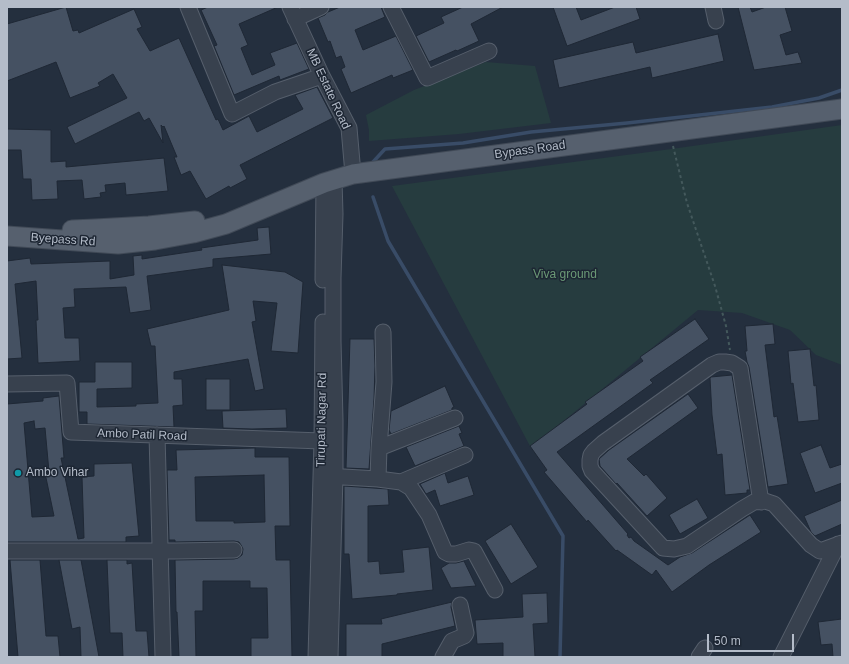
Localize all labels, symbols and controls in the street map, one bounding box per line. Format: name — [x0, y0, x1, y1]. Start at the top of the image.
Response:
street label: MB Estate Road — [303, 46, 353, 132]
street label: Bypass Road — [494, 138, 566, 162]
street label: Byepass Rd — [30, 231, 96, 249]
park label: Viva ground — [533, 268, 597, 282]
street label: Tirupati Nagar Rd — [314, 373, 330, 467]
street label: Ambo Patil Road — [97, 426, 187, 444]
place label: Ambo Vihar — [26, 466, 88, 480]
marker: Ambo Vihar — [13, 468, 23, 478]
scale bar — [709, 626, 796, 652]
text: 50 m — [714, 634, 741, 648]

